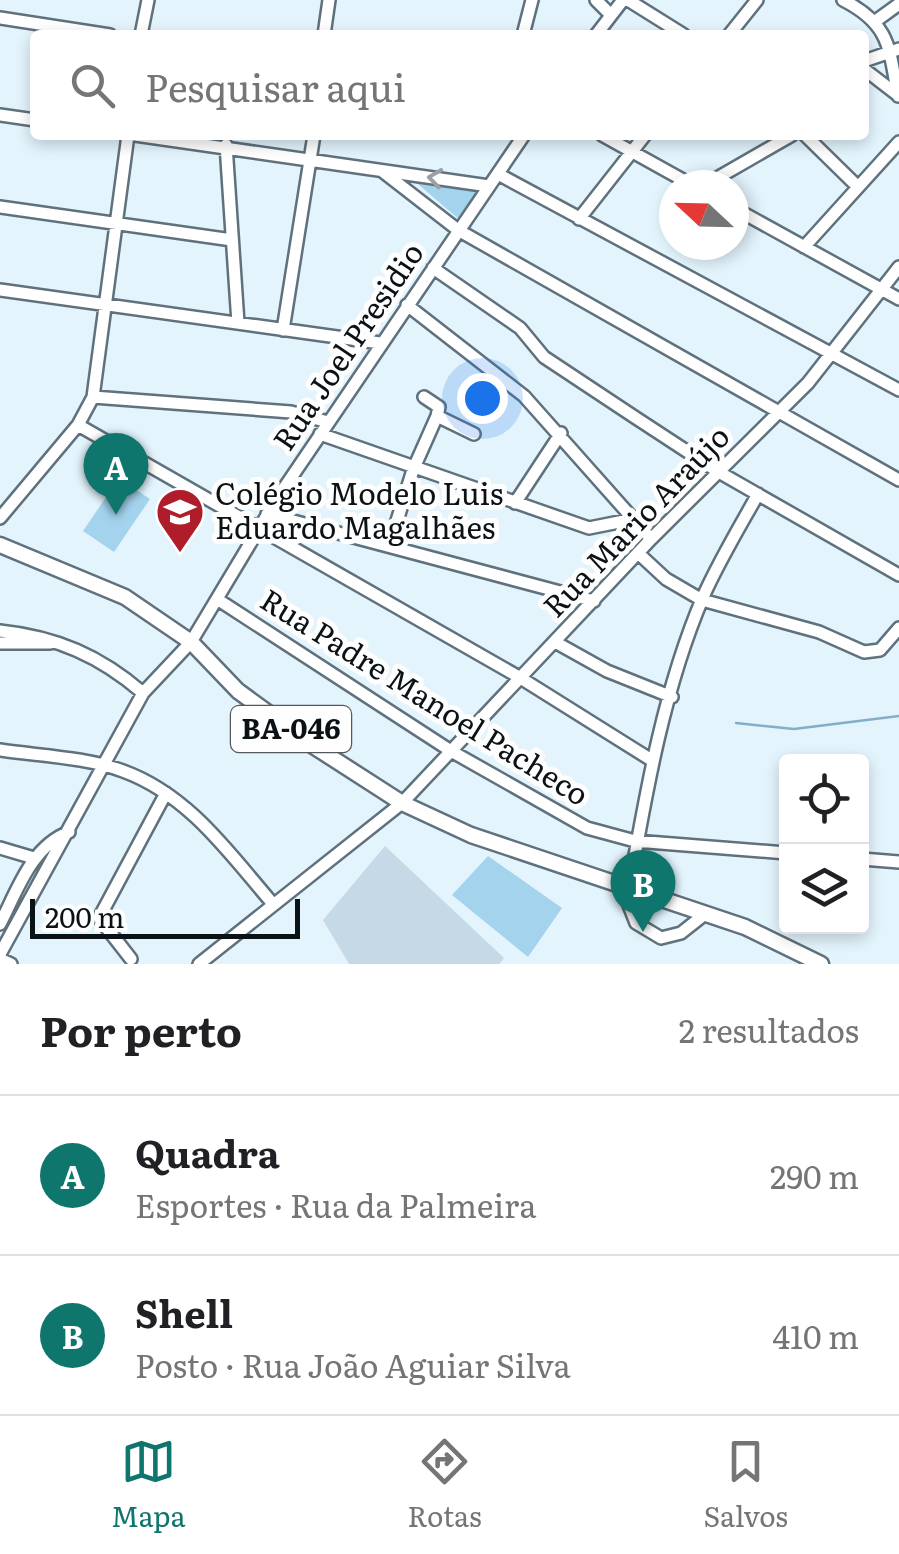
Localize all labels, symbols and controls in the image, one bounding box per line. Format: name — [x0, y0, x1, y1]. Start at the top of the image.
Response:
search box — [30, 30, 869, 140]
text: Pesquisar aqui — [145, 57, 406, 114]
icon: search — [65, 58, 120, 113]
one-way arrow — [427, 169, 444, 190]
north arrow — [659, 170, 749, 260]
street label: Rua Joel Presidio — [260, 233, 433, 458]
your location — [457, 373, 508, 424]
street label: Rua Mario Araújo — [532, 414, 738, 626]
pin: A — [84, 432, 148, 515]
place label: Colégio Modelo Luis Eduardo Magalhães — [215, 470, 503, 548]
school or university icon: Colégio Modelo Luis Eduardo Magalhães — [154, 486, 206, 554]
street label: Rua Padre Manoel Pacheco — [253, 576, 598, 815]
road number: BA-046 — [231, 706, 351, 752]
map controls — [779, 754, 869, 934]
button: locate — [779, 754, 869, 844]
button: layers — [779, 844, 869, 934]
pin: B — [610, 850, 676, 932]
scale bar — [30, 894, 300, 938]
text: 200 m — [45, 895, 124, 937]
text: Por perto — [40, 998, 242, 1060]
text: 2 resultados — [679, 1005, 859, 1053]
text: Quadra — [135, 1123, 280, 1180]
text: A — [60, 1151, 85, 1199]
text: 290 m — [770, 1151, 859, 1199]
text: Esportes · Rua da Palmeira — [135, 1180, 536, 1228]
text: Shell — [135, 1283, 233, 1340]
text: B — [61, 1311, 84, 1359]
text: 410 m — [772, 1311, 859, 1359]
text: Posto · Rua João Aguiar Silva — [135, 1340, 571, 1388]
tab: Mapa — [111, 1434, 186, 1536]
tab: Rotas — [408, 1434, 482, 1536]
tab: Salvos — [703, 1434, 788, 1536]

